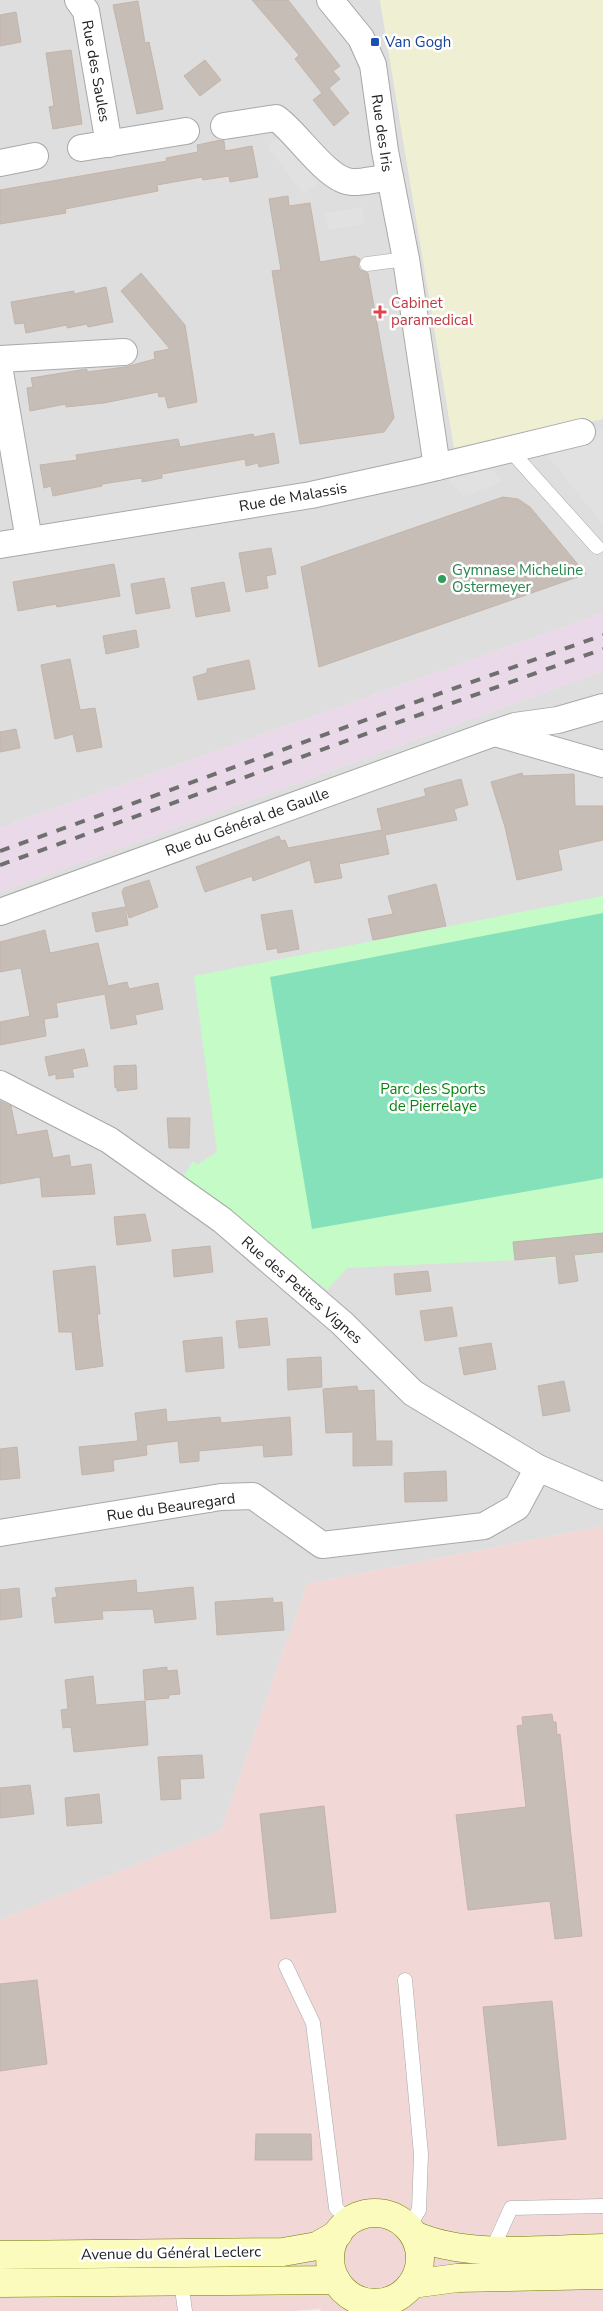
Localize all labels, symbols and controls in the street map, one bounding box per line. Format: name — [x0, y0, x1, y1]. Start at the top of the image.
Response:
street label: Rue des Saules — [77, 18, 115, 124]
place label: Van Gogh — [384, 32, 451, 52]
marker: Van Gogh — [369, 36, 381, 48]
street label: Rue des Iris — [367, 93, 397, 173]
place label: Cabinet paramedical — [391, 293, 474, 330]
marker: Cabinet paramedical — [373, 305, 387, 319]
street label: Rue de Malassis — [238, 478, 348, 516]
place label: Gymnase Micheline Ostermeyer — [452, 560, 583, 597]
marker: Gymnase Micheline Ostermeyer — [436, 573, 448, 585]
street label: Rue du Général de Gaulle — [162, 783, 332, 861]
park label: Parc des Sports de Pierrelaye — [380, 1079, 486, 1116]
street label: Rue des Petites Vignes — [237, 1232, 367, 1348]
street label: Rue du Beauregard — [105, 1488, 237, 1526]
street label: Avenue du Général Leclerc — [81, 2241, 261, 2265]

